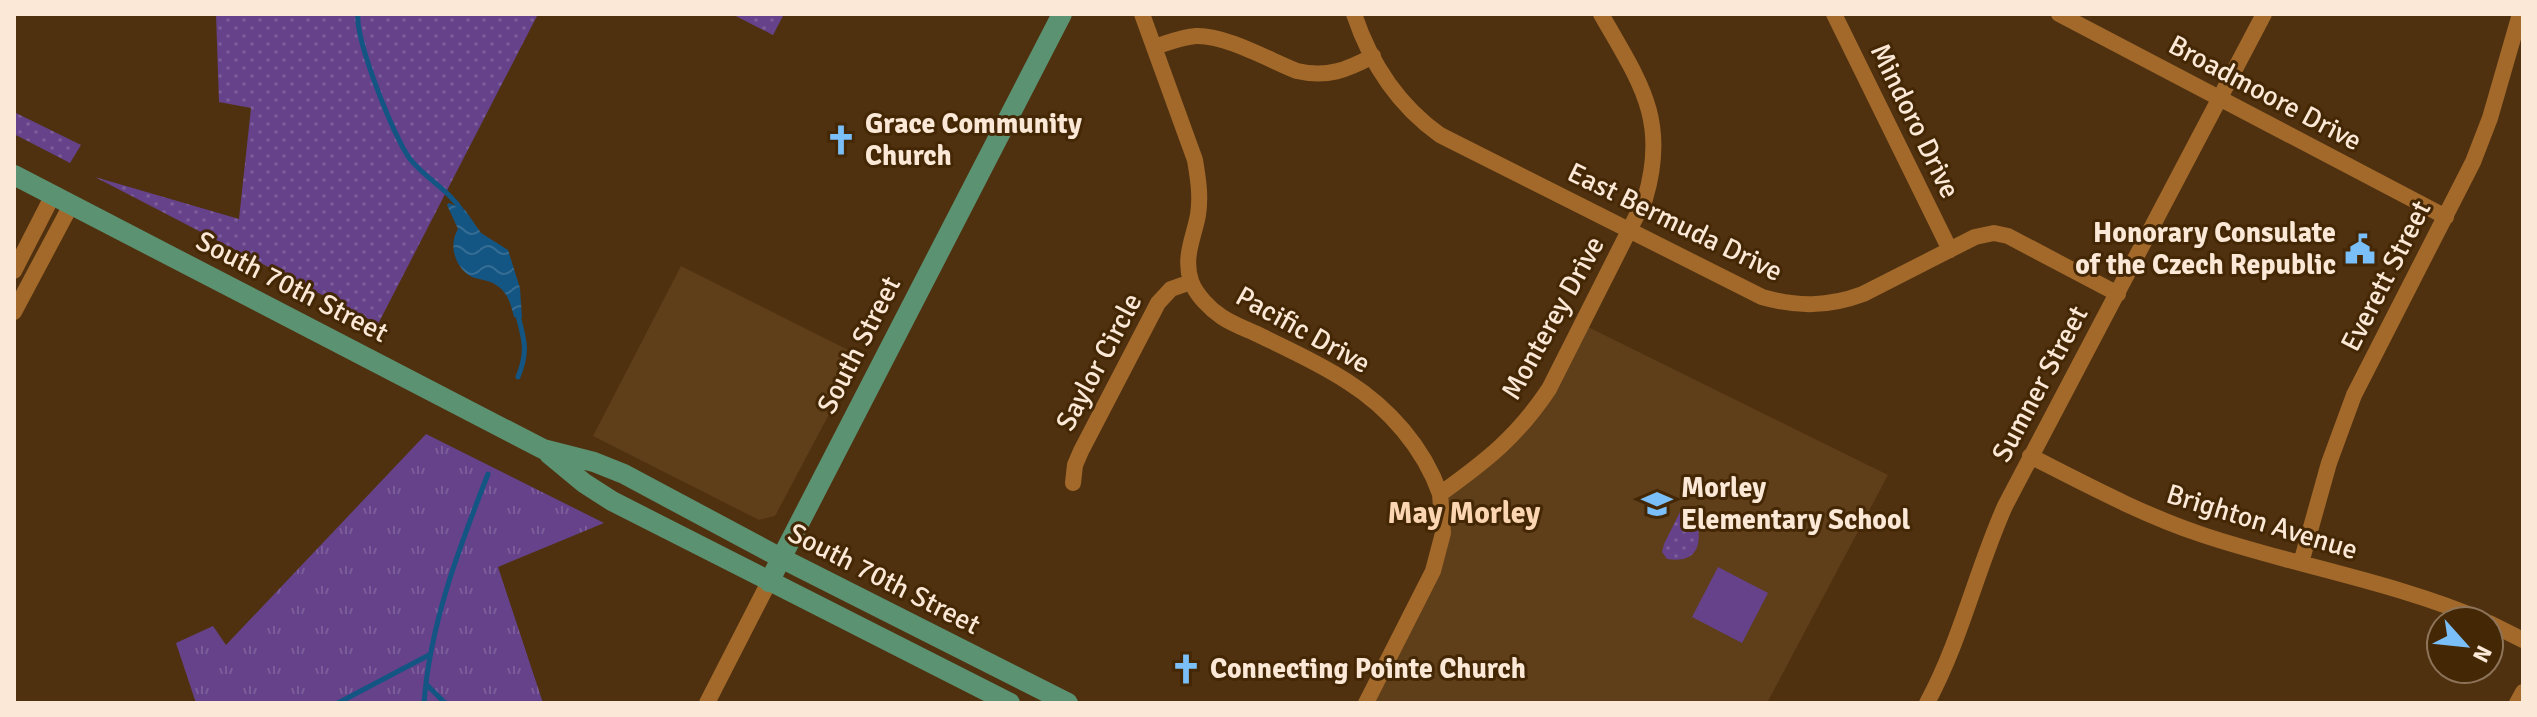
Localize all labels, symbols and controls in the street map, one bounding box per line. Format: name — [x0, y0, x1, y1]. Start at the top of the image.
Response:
street label: Broadmoore Drive — [2163, 28, 2367, 158]
street label: Mindoro Drive — [1863, 38, 1967, 204]
place label: Grace Community Church — [865, 107, 1082, 173]
church icon: Grace Community Church — [824, 123, 858, 157]
street label: East Bermuda Drive — [1562, 155, 1788, 289]
street label: Everett Street — [2334, 195, 2439, 357]
place label: Honorary Consulate of the Czech Republic — [2075, 216, 2336, 282]
street label: South 70th Street — [190, 224, 394, 350]
street label: Monterey Drive — [1494, 230, 1612, 406]
public building icon: Honorary Consulate of the Czech Republic — [2343, 232, 2377, 266]
street label: South Street — [810, 270, 908, 419]
street label: Pacific Drive — [1230, 279, 1376, 381]
street label: Saylor Circle — [1049, 287, 1149, 437]
street label: Sumner Street — [1985, 300, 2095, 468]
place label: Morley Elementary School — [1681, 471, 1911, 537]
street label: Brighton Avenue — [2162, 477, 2362, 567]
school or university icon: Morley Elementary School — [1640, 487, 1674, 521]
district label: May Morley — [1388, 495, 1540, 532]
street label: South 70th Street — [782, 516, 986, 642]
north arrow — [2425, 605, 2505, 685]
text: N — [2467, 641, 2498, 667]
church icon: Connecting Pointe Church — [1169, 652, 1203, 686]
place label: Connecting Pointe Church — [1210, 652, 1526, 686]

